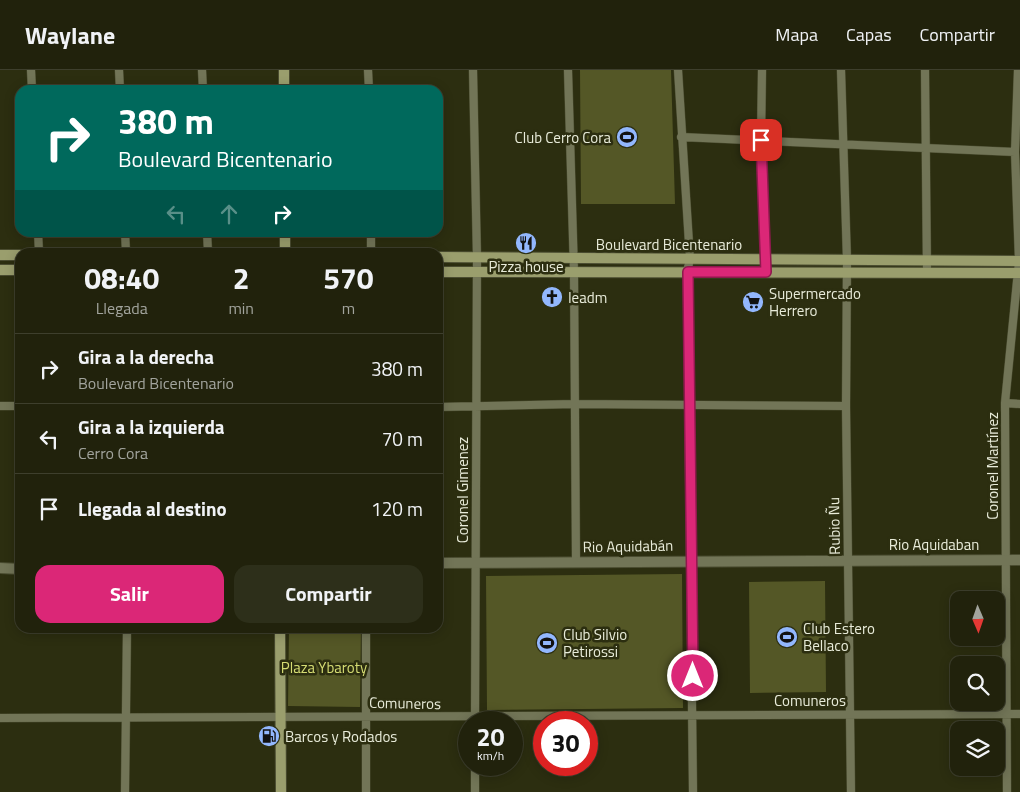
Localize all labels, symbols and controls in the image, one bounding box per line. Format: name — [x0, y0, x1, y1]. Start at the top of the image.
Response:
text: Waylane — [25, 17, 115, 53]
text: Mapa — [775, 21, 818, 48]
text: Capas — [846, 21, 892, 48]
text: Compartir — [920, 21, 995, 48]
text: 380 m — [118, 94, 214, 148]
icon: right — [35, 105, 100, 170]
pin — [740, 119, 782, 161]
sports icon: Club Cerro Cora — [615, 125, 639, 149]
place label: Club Cerro Cora — [515, 126, 611, 149]
icon: arrive — [747, 126, 775, 154]
text: Boulevard Bicentenario — [118, 142, 333, 176]
icon: left — [162, 200, 190, 228]
icon: ahead — [215, 200, 243, 228]
icon: right — [268, 200, 296, 228]
restaurant icon: Pizza house — [514, 231, 538, 255]
street label: Boulevard Bicentenario — [596, 233, 742, 256]
text: 08:40 — [84, 255, 159, 301]
text: 2 — [233, 255, 250, 301]
text: 570 — [323, 255, 374, 301]
place label: Pizza house — [488, 255, 564, 278]
place label: Supermercado Herrero — [769, 282, 861, 322]
church icon: Ieadm — [540, 285, 564, 309]
place label: Ieadm — [568, 286, 607, 309]
supermarket icon: Supermercado Herrero — [741, 290, 765, 314]
text: Llegada — [96, 296, 148, 320]
text: min — [228, 296, 254, 320]
text: m — [342, 296, 355, 320]
text: Gira a la derecha — [78, 342, 214, 371]
text: 380 m — [371, 354, 423, 383]
icon: right — [35, 355, 63, 383]
text: Boulevard Bicentenario — [78, 371, 234, 395]
text: Gira a la izquierda — [78, 412, 225, 441]
street label: Coronel Martínez — [981, 412, 1004, 520]
text: 70 m — [382, 424, 423, 453]
icon: left — [35, 425, 63, 453]
street label: Coronel Gimenez — [451, 437, 474, 543]
text: Cerro Cora — [78, 441, 148, 465]
text: Llegada al destino — [78, 494, 227, 523]
text: 120 m — [371, 494, 423, 523]
icon: arrive — [35, 495, 63, 523]
street label: Rubio Ñu — [822, 497, 846, 555]
street label: Rio Aquidaban — [889, 533, 979, 556]
street label: Rio Aquidabán — [582, 534, 674, 558]
button: Salir — [35, 565, 224, 623]
button: Compartir — [234, 565, 423, 623]
north arrow — [950, 591, 1005, 646]
map controls — [950, 591, 1005, 776]
place label: Club Estero Bellaco — [803, 617, 875, 657]
place label: Club Silvio Petirossi — [563, 623, 627, 663]
sports icon: Club Estero Bellaco — [775, 625, 799, 649]
sports icon: Club Silvio Petirossi — [535, 631, 559, 655]
position arrow — [666, 649, 718, 701]
park label: Plaza Ybaroty — [281, 656, 367, 679]
button: search — [950, 656, 1005, 711]
street label: Comuneros — [774, 689, 846, 712]
street label: Comuneros — [369, 691, 441, 715]
speed limit sign: 30 — [533, 711, 598, 776]
text: 20 — [476, 718, 505, 756]
button: layers — [950, 721, 1005, 776]
fuel station icon: Barcos y Rodados — [257, 724, 281, 748]
place label: Barcos y Rodados — [285, 725, 397, 748]
text: km/h — [477, 746, 504, 765]

